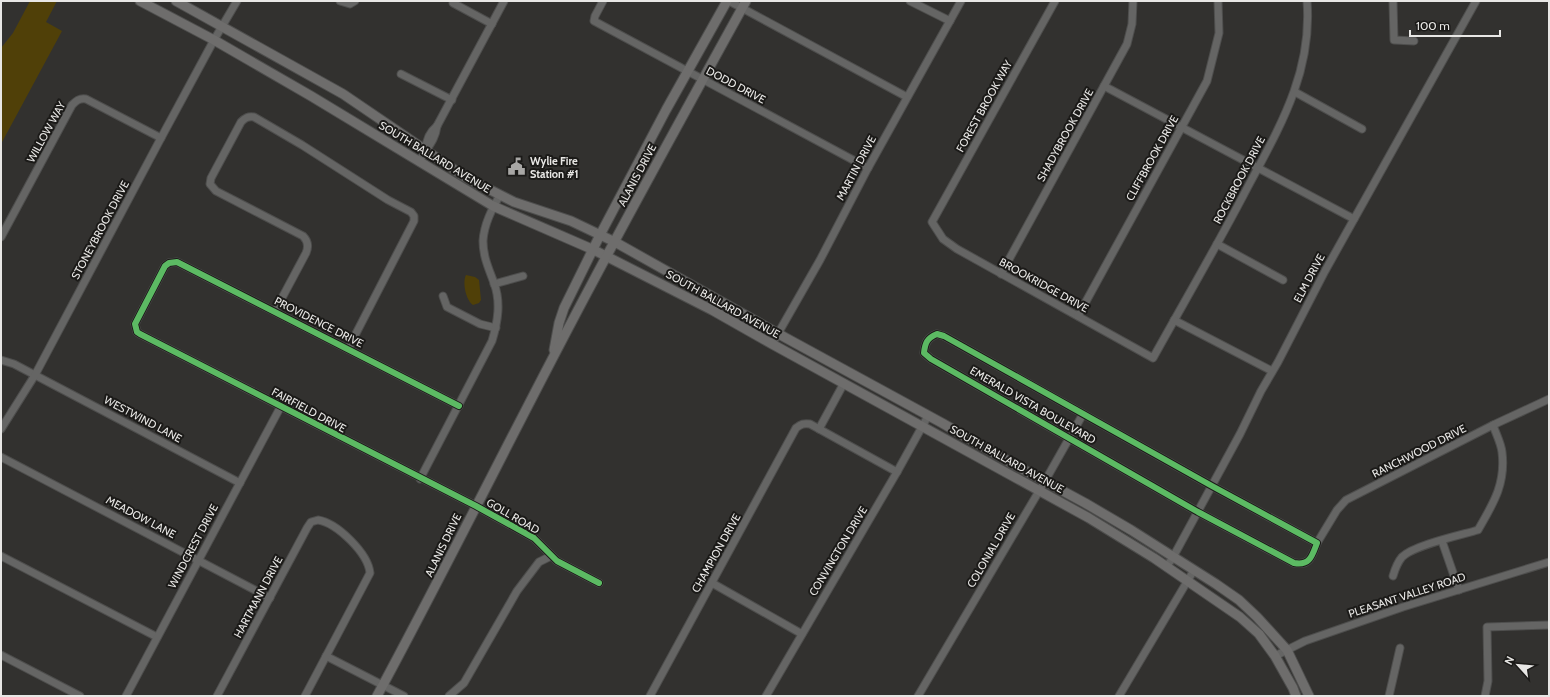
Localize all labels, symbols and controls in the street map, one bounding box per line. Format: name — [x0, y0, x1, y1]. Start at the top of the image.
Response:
scale bar — [1410, 12, 1500, 38]
text: 100 m — [1416, 18, 1450, 33]
street label: FOREST BROOK WAY — [953, 57, 1015, 154]
street label: DODD DRIVE — [704, 64, 768, 106]
street label: SHADYBROOK DRIVE — [1034, 86, 1096, 184]
street label: WILLOW WAY — [24, 98, 69, 165]
street label: CLIFFBROOK DRIVE — [1123, 113, 1181, 203]
street label: SOUTH BALLARD AVENUE — [377, 118, 493, 196]
street label: MARTIN DRIVE — [833, 133, 879, 203]
street label: ROCKBROOK DRIVE — [1210, 134, 1268, 226]
street label: ALANIS DRIVE — [615, 141, 659, 209]
place label: Wylie Fire Station #1 — [530, 154, 579, 181]
public building icon: Wylie Fire Station #1 — [507, 157, 527, 177]
street label: STONEYBROOK DRIVE — [68, 178, 132, 282]
street label: ELM DRIVE — [1290, 251, 1328, 305]
street label: BROOKRIDGE DRIVE — [997, 255, 1091, 315]
street label: SOUTH BALLARD AVENUE — [664, 267, 782, 341]
street label: PROVIDENCE DRIVE — [272, 293, 366, 351]
street label: EMERALD VISTA BOULEVARD — [968, 363, 1098, 447]
street label: FAIRFIELD DRIVE — [269, 385, 349, 435]
street label: WESTWIND LANE — [102, 393, 184, 445]
street label: RANCHWOOD DRIVE — [1370, 421, 1468, 481]
street label: SOUTH BALLARD AVENUE — [948, 422, 1066, 496]
street label: MEADOW LANE — [104, 493, 178, 541]
street label: GOLL ROAD — [484, 495, 542, 537]
street label: WINDCREST DRIVE — [165, 501, 221, 591]
street label: CONVINGTON DRIVE — [806, 504, 870, 598]
street label: COLONIAL DRIVE — [964, 510, 1018, 590]
street label: ALANIS DRIVE — [422, 511, 464, 579]
street label: CHAMPION DRIVE — [688, 511, 744, 595]
street label: HARTMANN DRIVE — [231, 554, 285, 640]
street label: PLEASANT VALLEY ROAD — [1347, 569, 1467, 621]
north arrow — [1498, 645, 1538, 685]
text: N — [1501, 654, 1517, 667]

